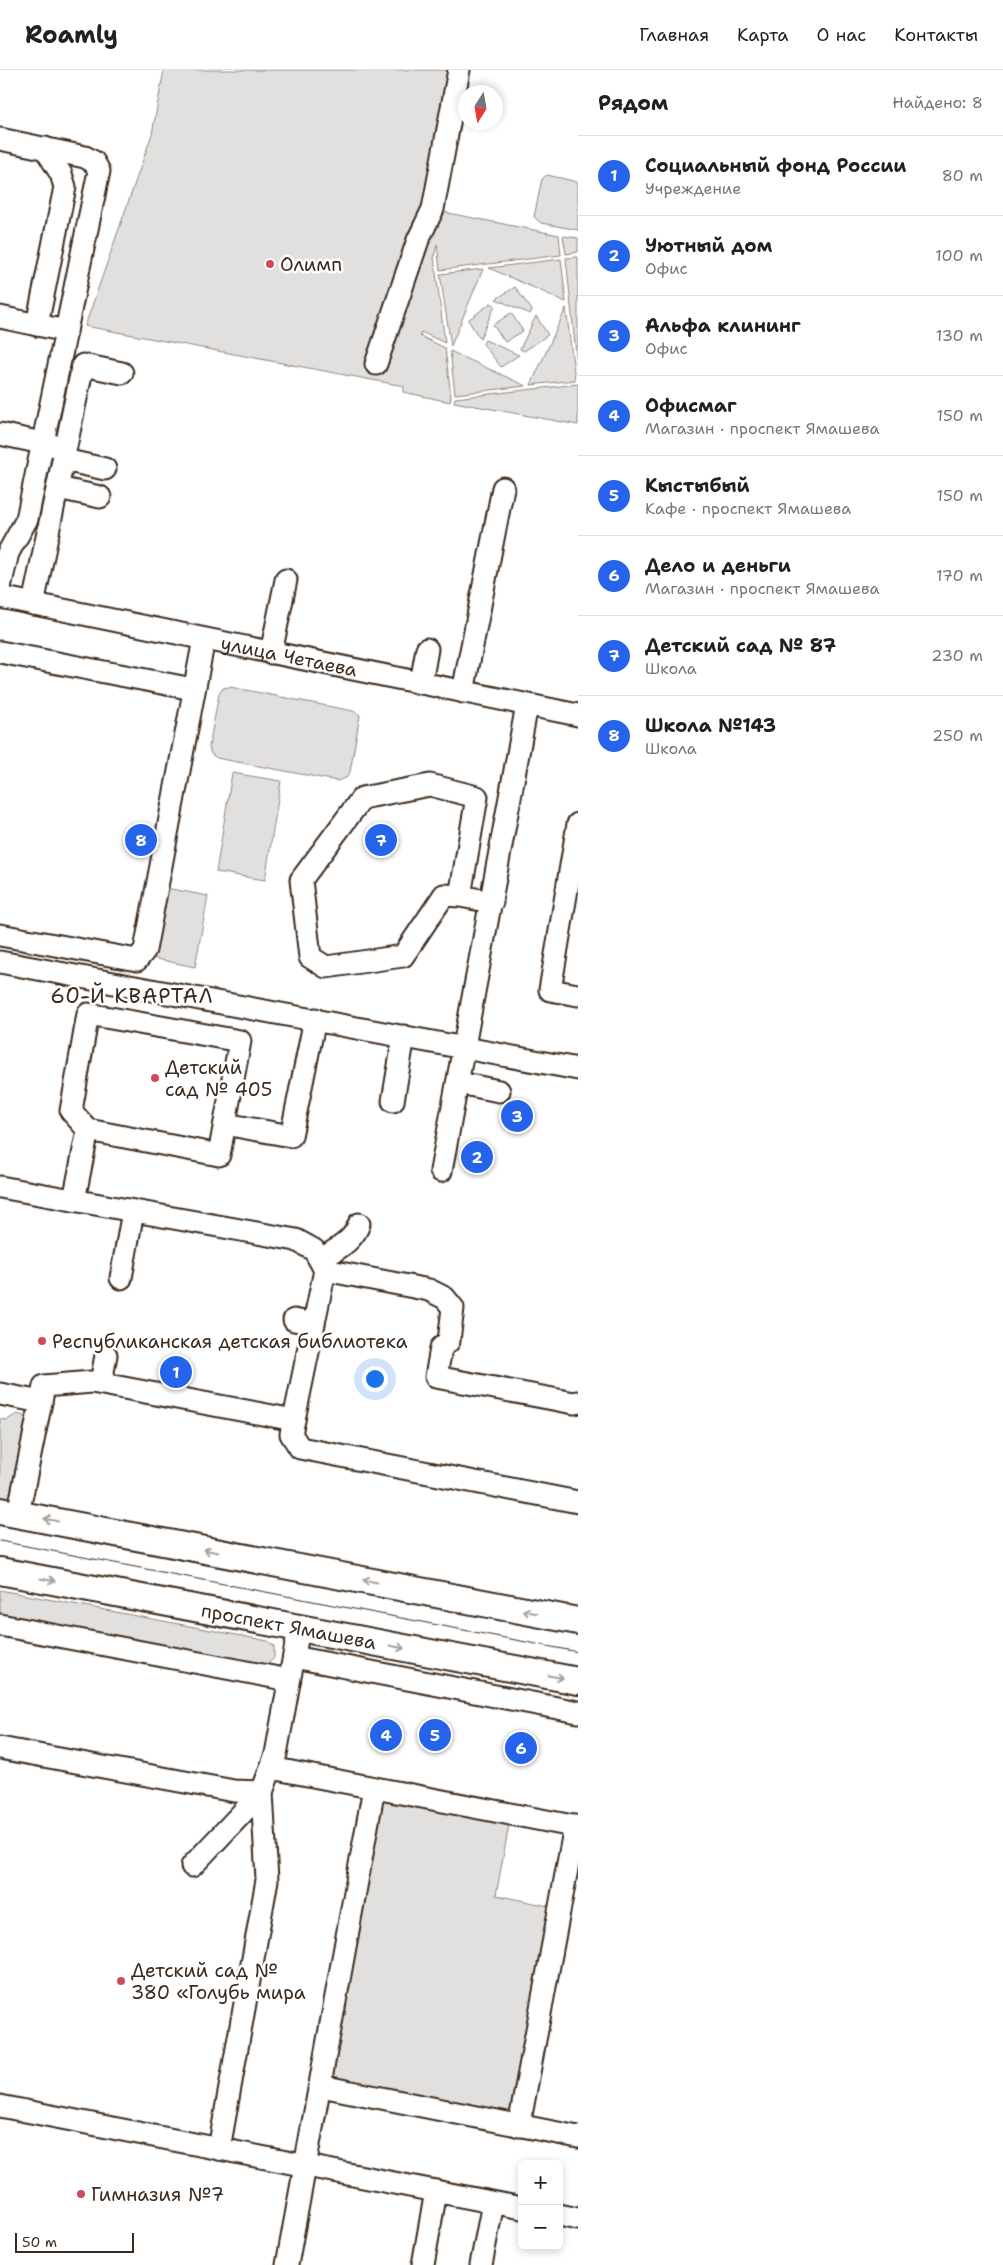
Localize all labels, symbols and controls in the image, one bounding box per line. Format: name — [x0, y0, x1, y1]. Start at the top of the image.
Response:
text: Roamly — [25, 19, 118, 51]
text: Главная — [639, 23, 709, 47]
text: Карта — [737, 23, 789, 47]
text: О нас — [817, 23, 866, 47]
text: Контакты — [894, 23, 978, 47]
north arrow — [458, 85, 503, 130]
text: Рядом — [598, 89, 668, 117]
text: Найдено: 8 — [892, 92, 983, 113]
text: Социальный фонд России — [645, 153, 907, 178]
text: 1 — [610, 165, 618, 186]
text: 80 m — [942, 165, 983, 186]
text: Учреждение — [645, 178, 741, 199]
text: Уютный дом — [645, 233, 772, 258]
text: 2 — [608, 245, 620, 266]
text: 100 m — [935, 245, 983, 266]
place label: Олимп — [280, 252, 342, 277]
marker: Олимп — [264, 258, 276, 270]
text: Офис — [645, 258, 687, 279]
text: Альфа клининг — [645, 313, 801, 338]
text: 3 — [608, 325, 620, 346]
text: 130 m — [936, 325, 983, 346]
text: Офис — [645, 338, 687, 359]
text: Офисмаг — [645, 393, 737, 418]
text: 4 — [608, 405, 620, 426]
text: 150 m — [936, 405, 983, 426]
text: Магазин · проспект Ямашева — [645, 418, 879, 439]
text: Кыстыбый — [645, 473, 750, 498]
text: 5 — [609, 485, 619, 506]
text: 150 m — [936, 485, 983, 506]
text: Кафе · проспект Ямашева — [645, 498, 851, 519]
text: Дело и деньги — [645, 553, 791, 578]
text: 6 — [608, 565, 620, 586]
text: 170 m — [936, 565, 983, 586]
text: Магазин · проспект Ямашева — [645, 578, 879, 599]
street label: улица Четаева — [218, 630, 360, 683]
text: Детский сад № 87 — [645, 633, 836, 658]
text: 7 — [608, 645, 620, 666]
text: 230 m — [931, 645, 983, 666]
text: Школа — [645, 658, 697, 679]
text: Школа №143 — [645, 713, 776, 738]
text: 8 — [608, 725, 620, 746]
text: 250 m — [932, 725, 983, 746]
text: Школа — [645, 738, 697, 759]
pin: 8 — [125, 821, 157, 859]
pin: 7 — [365, 821, 397, 859]
district label: 60-Й КВАРТАЛ — [50, 982, 214, 1010]
place label: Детский сад № 405 — [165, 1055, 272, 1102]
marker: Детский сад № 405 — [149, 1072, 161, 1084]
pin: 3 — [501, 1097, 533, 1135]
pin: 2 — [461, 1138, 493, 1176]
place label: Республиканская детская библиотека — [52, 1329, 408, 1354]
marker: Республиканская детская библиотека — [36, 1335, 48, 1347]
pin: 1 — [160, 1353, 192, 1391]
your location — [362, 1366, 388, 1392]
one-way arrow — [44, 1515, 60, 1525]
one-way arrow — [203, 1545, 219, 1555]
one-way arrow — [39, 1576, 55, 1585]
one-way arrow — [363, 1576, 379, 1586]
street label: проспект Ямашева — [199, 1598, 379, 1655]
one-way arrow — [523, 1606, 539, 1616]
one-way arrow — [388, 1642, 404, 1652]
one-way arrow — [548, 1672, 564, 1682]
pin: 4 — [370, 1716, 402, 1754]
pin: 5 — [419, 1716, 451, 1754]
pin: 6 — [505, 1729, 537, 1767]
place label: Детский сад № 380 «Голубь мира — [131, 1958, 306, 2005]
marker: Детский сад № 380 «Голубь мира — [115, 1975, 127, 1987]
map controls — [518, 2160, 563, 2250]
button: + — [518, 2160, 563, 2205]
place label: Гимназия №7 — [91, 2182, 224, 2207]
marker: Гимназия №7 — [75, 2188, 87, 2200]
button: − — [518, 2205, 563, 2250]
scale bar — [15, 2230, 134, 2253]
text: 50 m — [22, 2233, 57, 2251]

